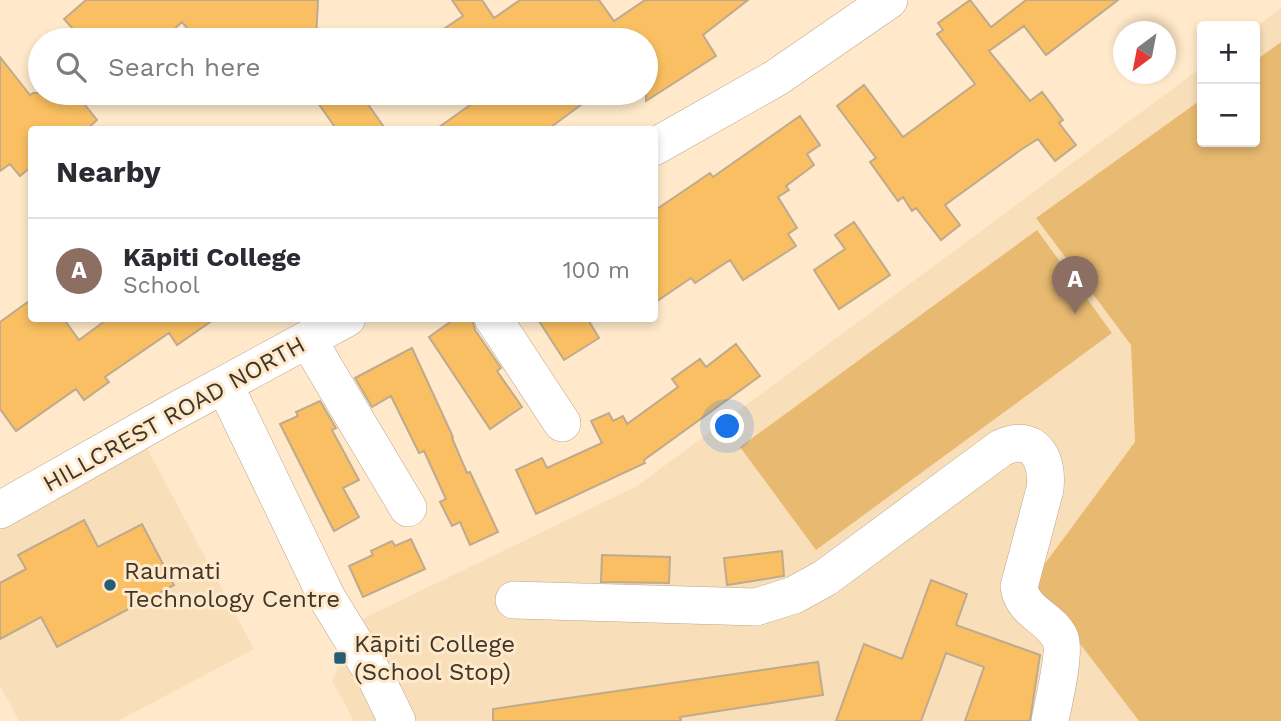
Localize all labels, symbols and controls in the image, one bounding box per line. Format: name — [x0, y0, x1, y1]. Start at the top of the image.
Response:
north arrow — [1113, 21, 1176, 84]
map controls — [1197, 21, 1260, 147]
button: + — [1197, 21, 1260, 84]
search box — [28, 28, 658, 105]
icon: search — [52, 48, 90, 86]
text: Search here — [108, 52, 260, 82]
button: − — [1197, 84, 1260, 147]
text: Nearby — [56, 154, 161, 189]
text: Kāpiti College — [123, 242, 301, 272]
pin: A — [1052, 256, 1098, 314]
text: A — [71, 257, 87, 284]
text: 100 m — [563, 257, 630, 284]
text: School — [123, 272, 200, 299]
street label: HILLCREST ROAD NORTH — [38, 330, 310, 498]
your location — [710, 409, 744, 443]
place label: Raumati Technology Centre — [124, 557, 340, 613]
marker: Raumati Technology Centre — [102, 577, 118, 593]
place label: Kāpiti College (School Stop) — [354, 630, 515, 686]
marker: Kāpiti College (School Stop) — [332, 650, 348, 666]

